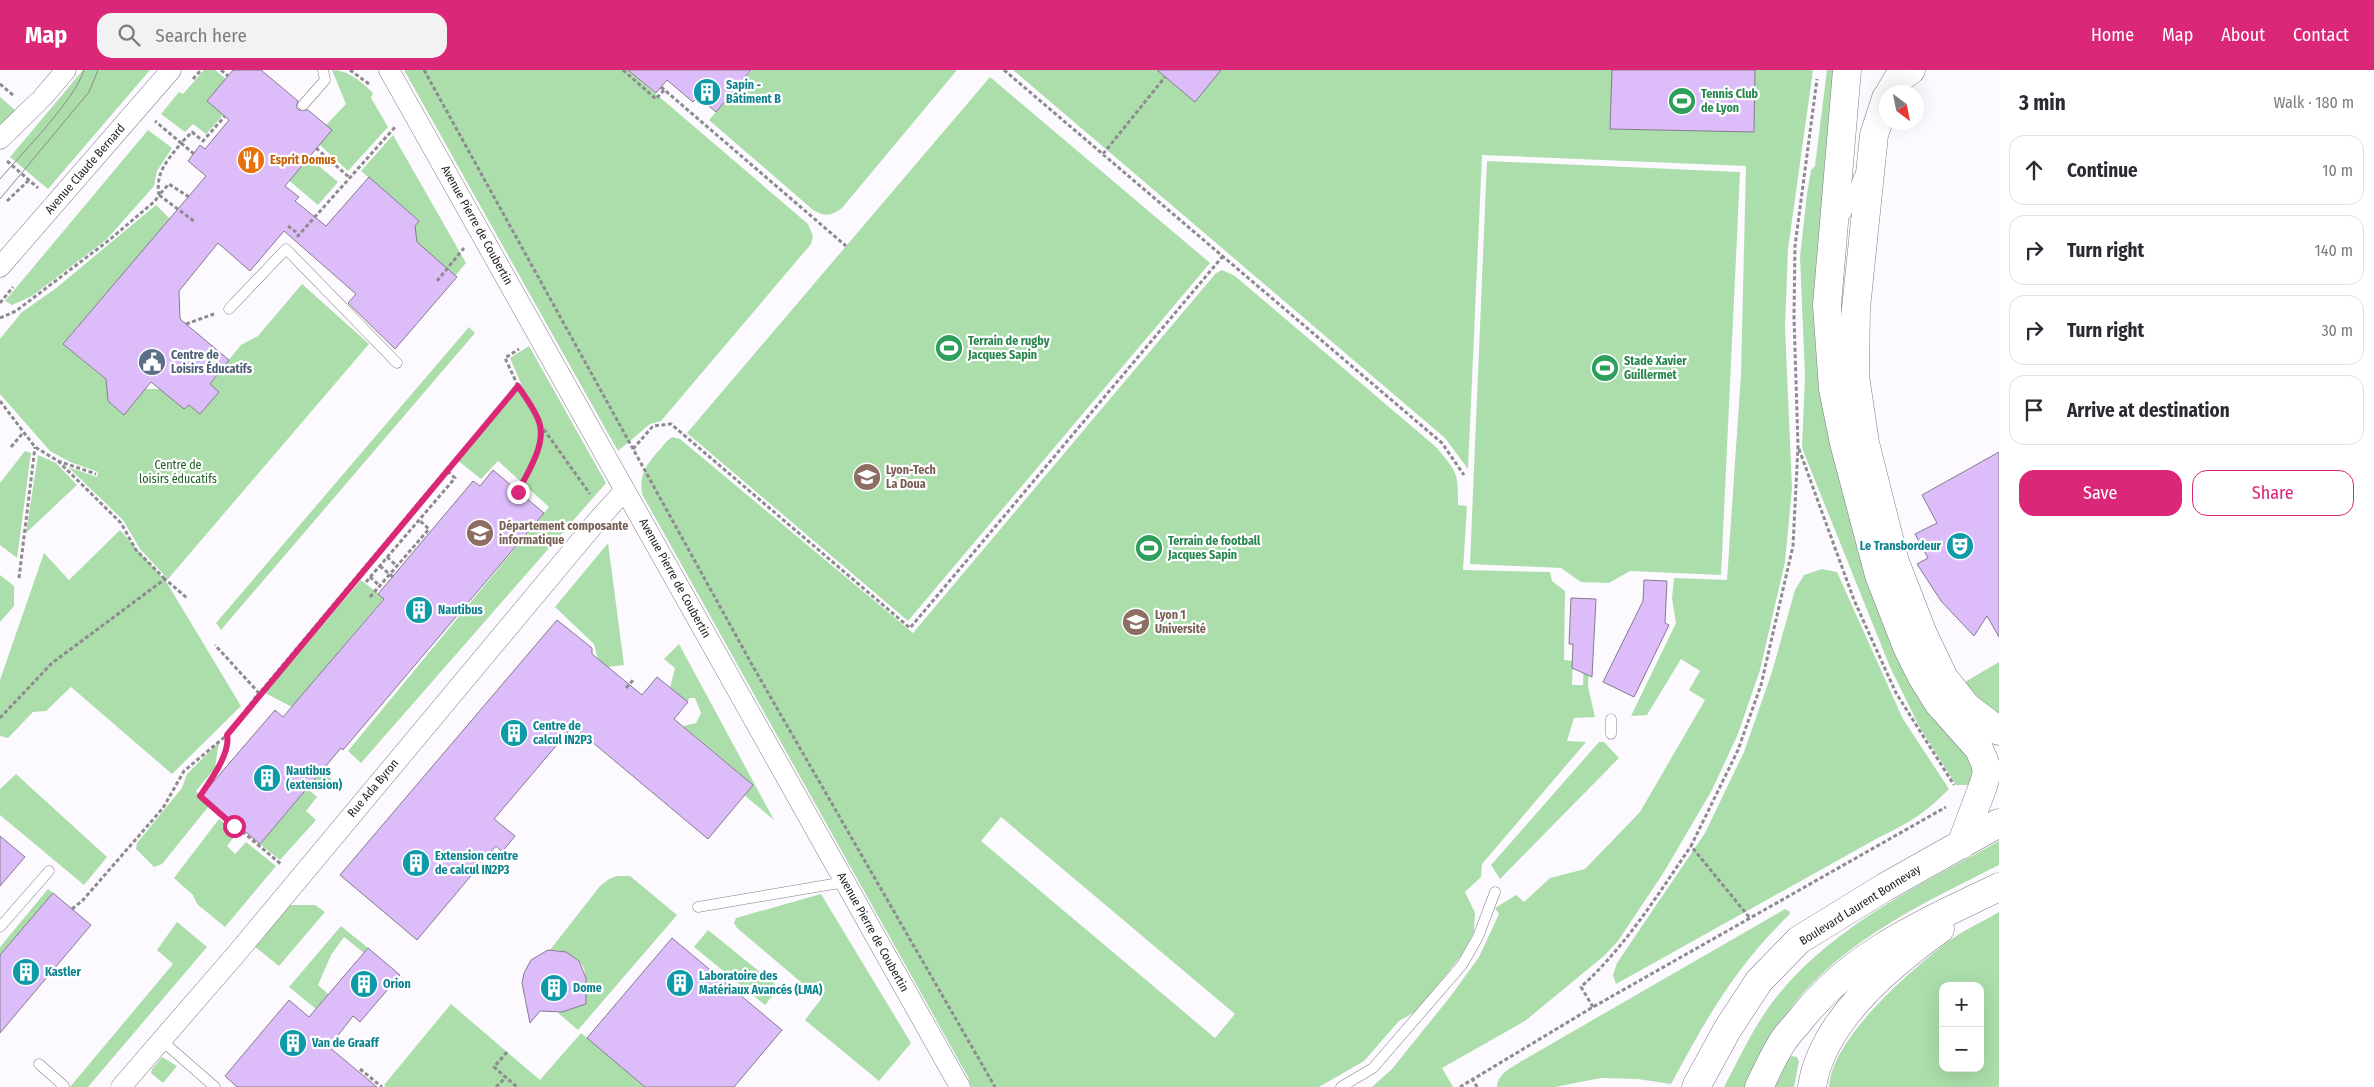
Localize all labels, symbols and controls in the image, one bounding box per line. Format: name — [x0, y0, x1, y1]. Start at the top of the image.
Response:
search box — [97, 13, 447, 58]
text: Map — [25, 21, 67, 49]
icon: search — [115, 21, 143, 49]
text: Search here — [155, 24, 247, 47]
text: Home — [2091, 24, 2134, 46]
text: Map — [2162, 24, 2193, 46]
text: About — [2221, 24, 2265, 46]
text: Contact — [2293, 24, 2349, 46]
building icon: Sapin - Bâtiment B — [692, 77, 722, 107]
place label: Sapin - Bâtiment B — [726, 78, 781, 106]
north arrow — [1879, 85, 1924, 130]
sports icon: Tennis Club de Lyon — [1667, 86, 1697, 116]
place label: Tennis Club de Lyon — [1701, 87, 1758, 115]
text: 3 min — [2019, 90, 2066, 116]
text: Walk · 180 m — [2274, 93, 2354, 112]
street label: Avenue Claude Bernard — [42, 121, 128, 217]
restaurant icon: Esprit Domus — [236, 145, 266, 175]
place label: Esprit Domus — [270, 153, 337, 167]
icon: ahead — [2020, 156, 2048, 184]
text: Continue — [2067, 159, 2138, 182]
text: 10 m — [2322, 161, 2353, 180]
street label: Avenue Pierre de Coubertin — [438, 163, 516, 287]
icon: right — [2020, 236, 2048, 264]
text: Turn right — [2067, 239, 2144, 262]
text: 140 m — [2315, 241, 2353, 260]
icon: right — [2020, 316, 2048, 344]
text: Turn right — [2067, 319, 2144, 342]
text: 30 m — [2321, 321, 2353, 340]
sports icon: Terrain de rugby Jacques Sapin — [934, 333, 964, 363]
place label: Terrain de rugby Jacques Sapin — [967, 334, 1050, 362]
public building icon: Centre de Loisirs Éducatifs — [137, 347, 167, 377]
place label: Centre de Loisirs Éducatifs — [171, 348, 253, 376]
sports icon: Stade Xavier Guillermet — [1590, 353, 1620, 383]
place label: Stade Xavier Guillermet — [1624, 354, 1687, 382]
icon: arrive — [2020, 396, 2048, 424]
text: Arrive at destination — [2067, 399, 2230, 422]
park label: Centre de loisirs éducatifs — [139, 458, 217, 486]
school or university icon: Lyon-Tech La Doua — [852, 462, 882, 492]
place label: Lyon-Tech La Doua — [886, 463, 936, 491]
button: Save — [2019, 470, 2182, 516]
button: Share — [2192, 470, 2354, 516]
route end — [507, 481, 530, 504]
street label: Avenue Pierre de Coubertin — [636, 516, 714, 640]
school or university icon: Département composante informatique — [465, 518, 495, 548]
place label: Département composante informatique — [499, 519, 628, 547]
theatre icon: Le Transbordeur — [1945, 531, 1975, 561]
sports icon: Terrain de football Jacques Sapin — [1134, 533, 1164, 563]
place label: Terrain de football Jacques Sapin — [1167, 534, 1261, 562]
place label: Le Transbordeur — [1860, 539, 1942, 553]
building icon: Nautibus — [404, 595, 434, 625]
place label: Nautibus — [438, 603, 483, 617]
school or university icon: Lyon 1 Université — [1121, 607, 1151, 637]
place label: Lyon 1 Université — [1155, 608, 1206, 636]
building icon: Centre de calcul IN2P3 — [499, 718, 529, 748]
place label: Centre de calcul IN2P3 — [533, 719, 593, 747]
street label: Rue Ada Byron — [345, 756, 401, 820]
building icon: Nautibus (extension) — [252, 763, 282, 793]
place label: Nautibus (extension) — [286, 764, 343, 792]
route start — [223, 815, 246, 838]
building icon: Extension centre de calcul IN2P3 — [401, 848, 431, 878]
place label: Extension centre de calcul IN2P3 — [435, 849, 518, 877]
street label: Boulevard Laurent Bonnevay — [1797, 862, 1924, 948]
street label: Avenue Pierre de Coubertin — [834, 870, 912, 994]
building icon: Kastler — [11, 957, 41, 987]
place label: Kastler — [45, 965, 81, 979]
building icon: Laboratoire des Matériaux Avancés (LMA) — [665, 968, 695, 998]
building icon: Orion — [349, 969, 379, 999]
place label: Laboratoire des Matériaux Avancés (LMA) — [699, 969, 823, 997]
building icon: Dome — [539, 973, 569, 1003]
place label: Orion — [383, 977, 411, 991]
place label: Dome — [573, 981, 602, 995]
map controls — [1939, 982, 1984, 1072]
button: + — [1939, 982, 1984, 1027]
button: − — [1939, 1027, 1984, 1072]
building icon: Van de Graaff — [278, 1028, 308, 1058]
place label: Van de Graaff — [311, 1036, 380, 1050]

